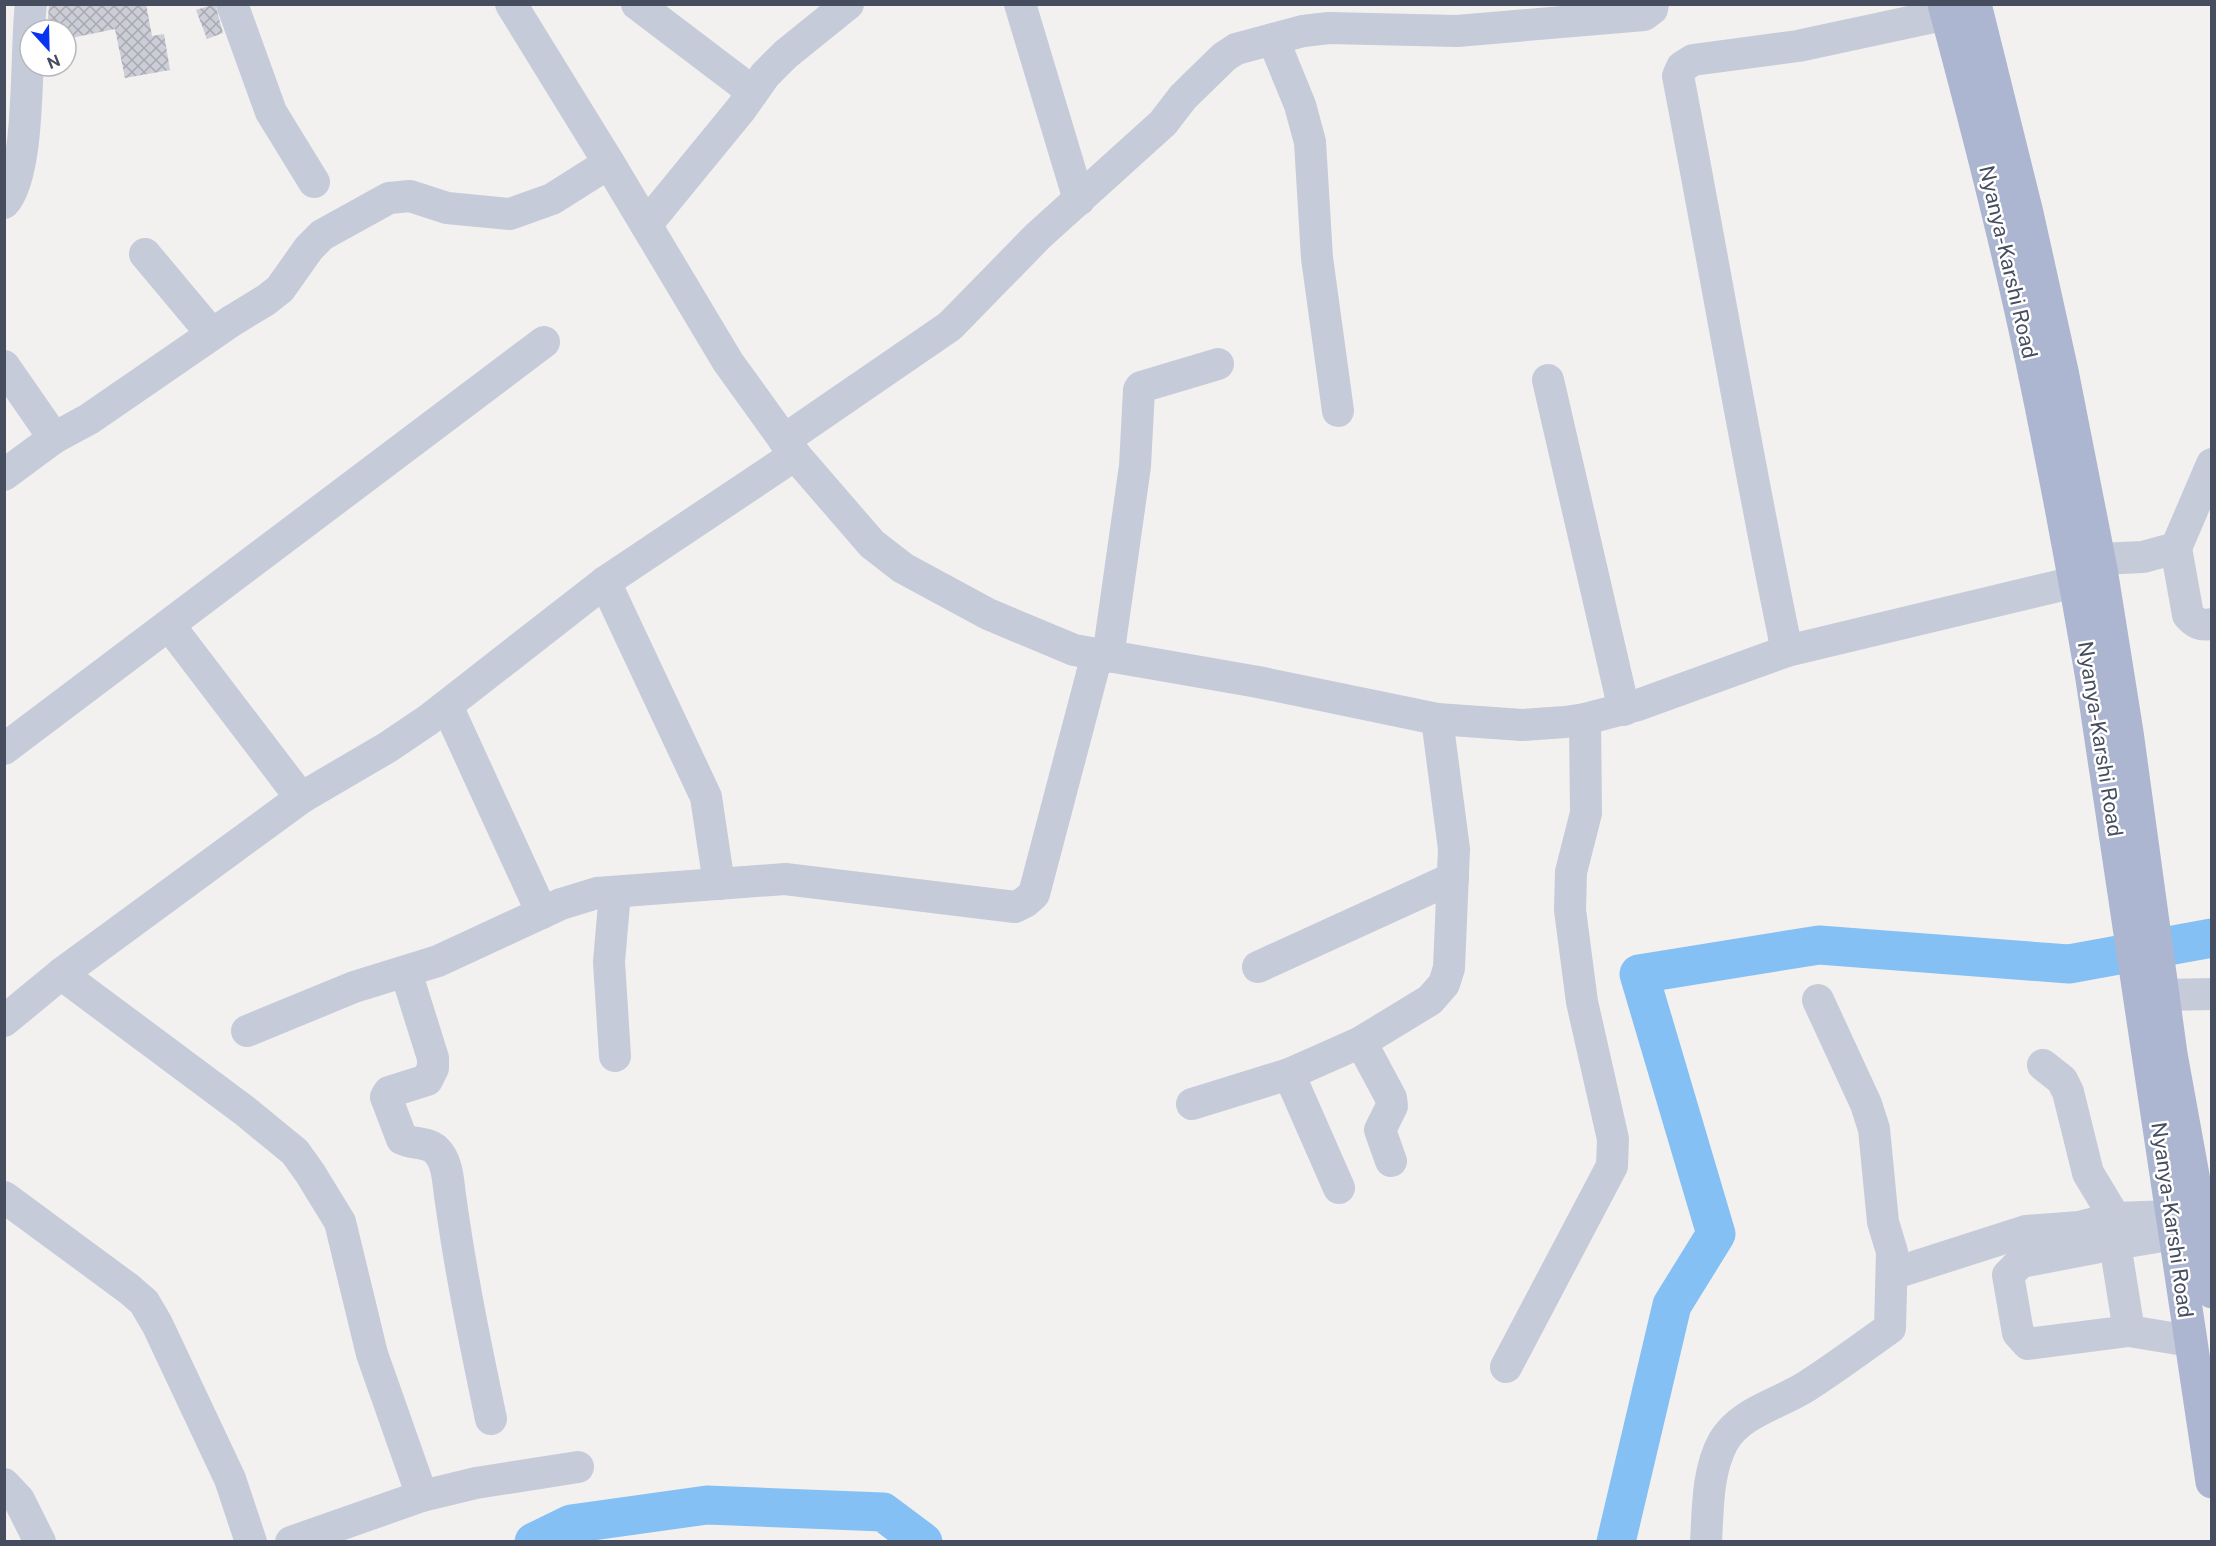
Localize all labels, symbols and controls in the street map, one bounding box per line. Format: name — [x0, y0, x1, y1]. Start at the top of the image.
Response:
north arrow — [18, 18, 78, 78]
text: N — [44, 50, 63, 73]
street label: Nyanya-Karshi Road — [1974, 163, 2043, 361]
street label: Nyanya-Karshi Road — [2073, 639, 2128, 838]
street label: Nyanya-Karshi Road — [2146, 1120, 2199, 1319]

